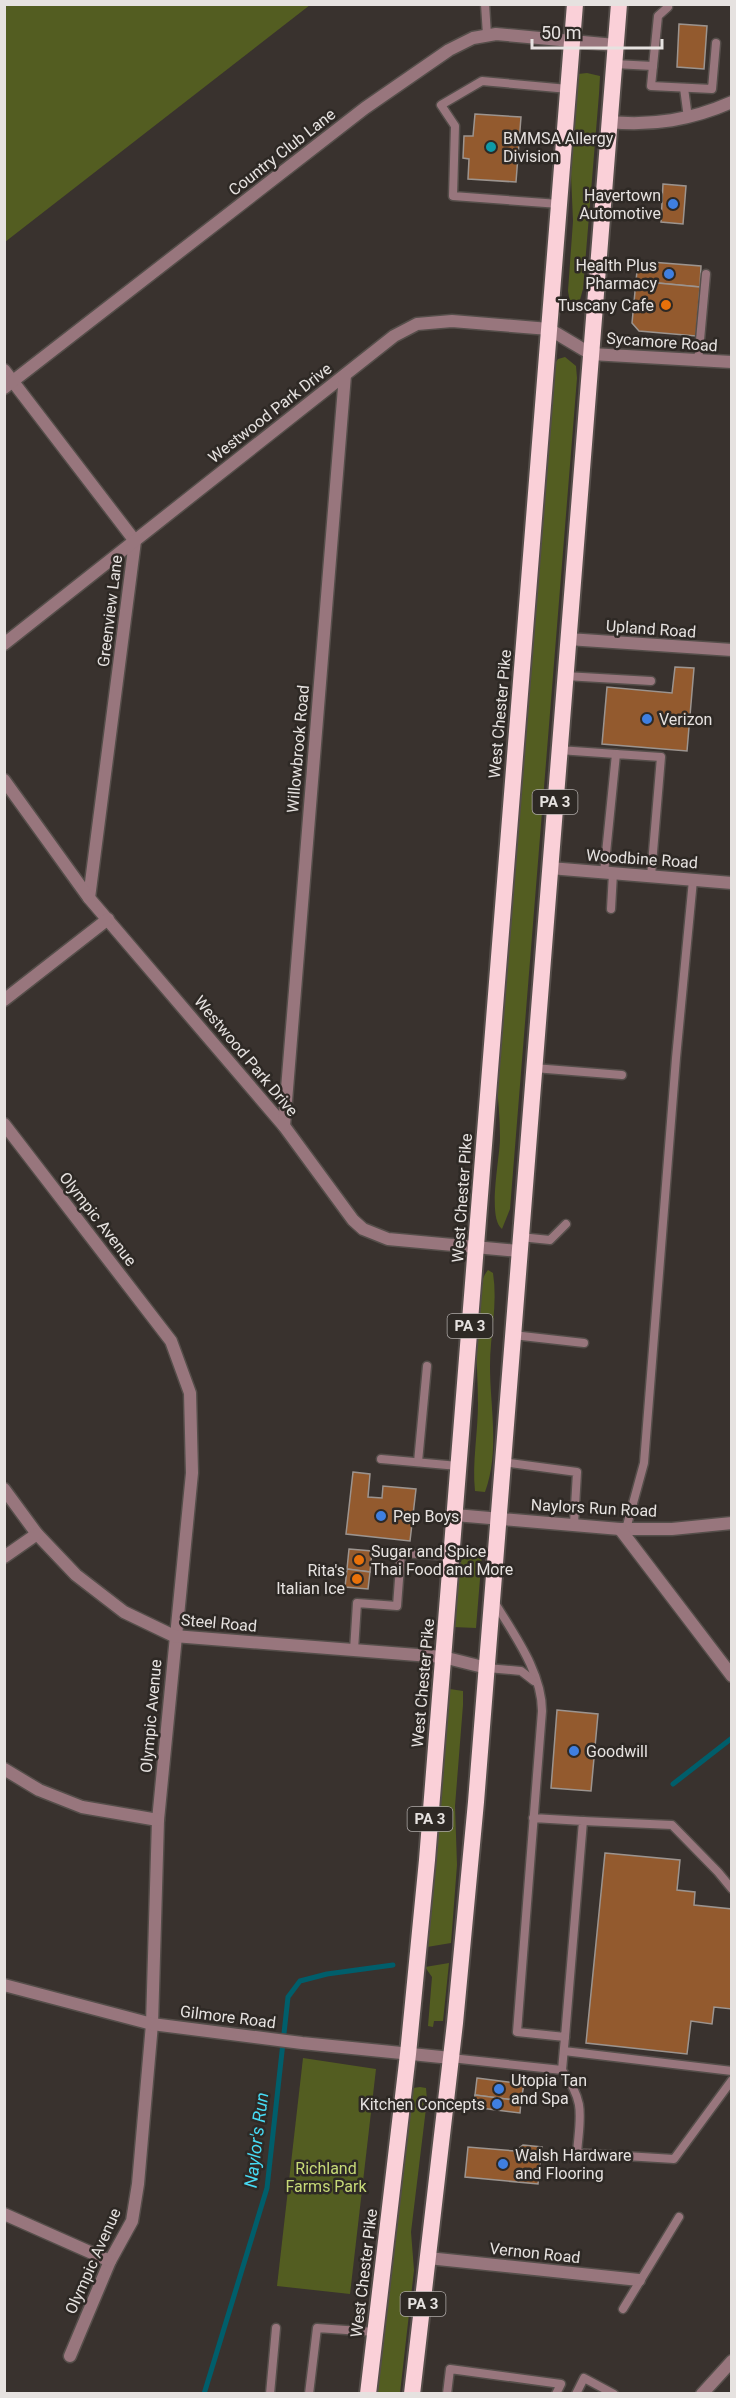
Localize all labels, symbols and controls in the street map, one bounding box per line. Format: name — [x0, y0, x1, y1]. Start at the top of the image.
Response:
scale bar — [532, 12, 662, 50]
text: 50 m — [541, 22, 581, 43]
street label: Country Club Lane — [225, 104, 339, 200]
place label: BMMSA Allergy Division — [503, 129, 614, 166]
marker: BMMSA Allergy Division — [484, 140, 498, 154]
place label: Havertown Automotive — [579, 186, 661, 223]
marker: Havertown Automotive — [666, 197, 680, 211]
place label: Health Plus Pharmacy — [575, 256, 657, 293]
marker: Health Plus Pharmacy — [662, 267, 676, 281]
place label: Tuscany Cafe — [558, 296, 654, 315]
marker: Tuscany Cafe — [659, 298, 673, 312]
street label: Sycamore Road — [606, 329, 718, 355]
street label: Westwood Park Drive — [205, 359, 335, 467]
street label: Greenview Lane — [94, 554, 126, 668]
street label: Upland Road — [605, 616, 697, 642]
street label: West Chester Pike — [485, 649, 515, 779]
street label: Willowbrook Road — [283, 684, 313, 814]
place label: Verizon — [659, 710, 712, 729]
marker: Verizon — [640, 712, 654, 726]
road number: PA 3 — [532, 790, 578, 814]
street label: Woodbine Road — [585, 846, 699, 872]
street label: Westwood Park Drive — [190, 992, 302, 1120]
street label: West Chester Pike — [448, 1133, 476, 1263]
street label: Olympic Avenue — [55, 1168, 141, 1270]
road number: PA 3 — [448, 1314, 492, 1338]
street label: Naylors Run Road — [530, 1495, 658, 1521]
place label: Pep Boys — [393, 1507, 459, 1526]
marker: Pep Boys — [374, 1509, 388, 1523]
place label: Sugar and Spice Thai Food and More — [371, 1542, 513, 1579]
marker: Sugar and Spice Thai Food and More — [352, 1553, 366, 1567]
place label: Rita's Italian Ice — [276, 1561, 345, 1598]
marker: Rita's Italian Ice — [350, 1572, 364, 1586]
street label: Steel Road — [180, 1610, 258, 1636]
street label: West Chester Pike — [408, 1618, 438, 1748]
street label: Olympic Avenue — [137, 1658, 165, 1774]
place label: Goodwill — [586, 1742, 648, 1761]
marker: Goodwill — [567, 1744, 581, 1758]
road number: PA 3 — [408, 1807, 452, 1831]
street label: Gilmore Road — [179, 2002, 277, 2032]
place label: Utopia Tan and Spa — [511, 2071, 587, 2108]
marker: Utopia Tan and Spa — [492, 2082, 506, 2096]
water label: Naylor's Run — [240, 2091, 272, 2189]
place label: Kitchen Concepts — [360, 2095, 485, 2114]
marker: Kitchen Concepts — [490, 2097, 504, 2111]
place label: Walsh Hardware and Flooring — [515, 2146, 631, 2183]
marker: Walsh Hardware and Flooring — [496, 2157, 510, 2171]
park label: Richland Farms Park — [285, 2159, 367, 2196]
street label: Olympic Avenue — [61, 2205, 125, 2317]
street label: West Chester Pike — [347, 2208, 381, 2338]
street label: Vernon Road — [489, 2239, 581, 2267]
road number: PA 3 — [400, 2292, 446, 2316]

